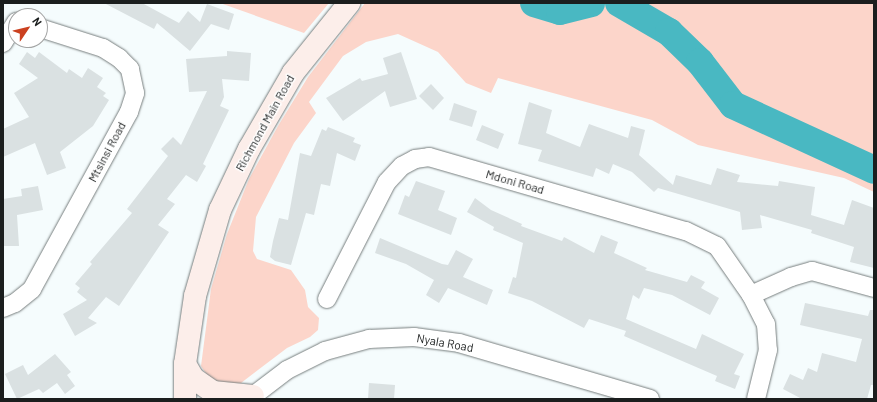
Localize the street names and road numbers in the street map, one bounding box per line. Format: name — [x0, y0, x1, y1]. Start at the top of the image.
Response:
street label: Richmond Main Road — [233, 72, 297, 174]
street label: Mtsinsi Road — [85, 119, 129, 185]
street label: Mdoni Road — [484, 167, 546, 197]
street label: Nyala Road — [415, 331, 475, 355]

